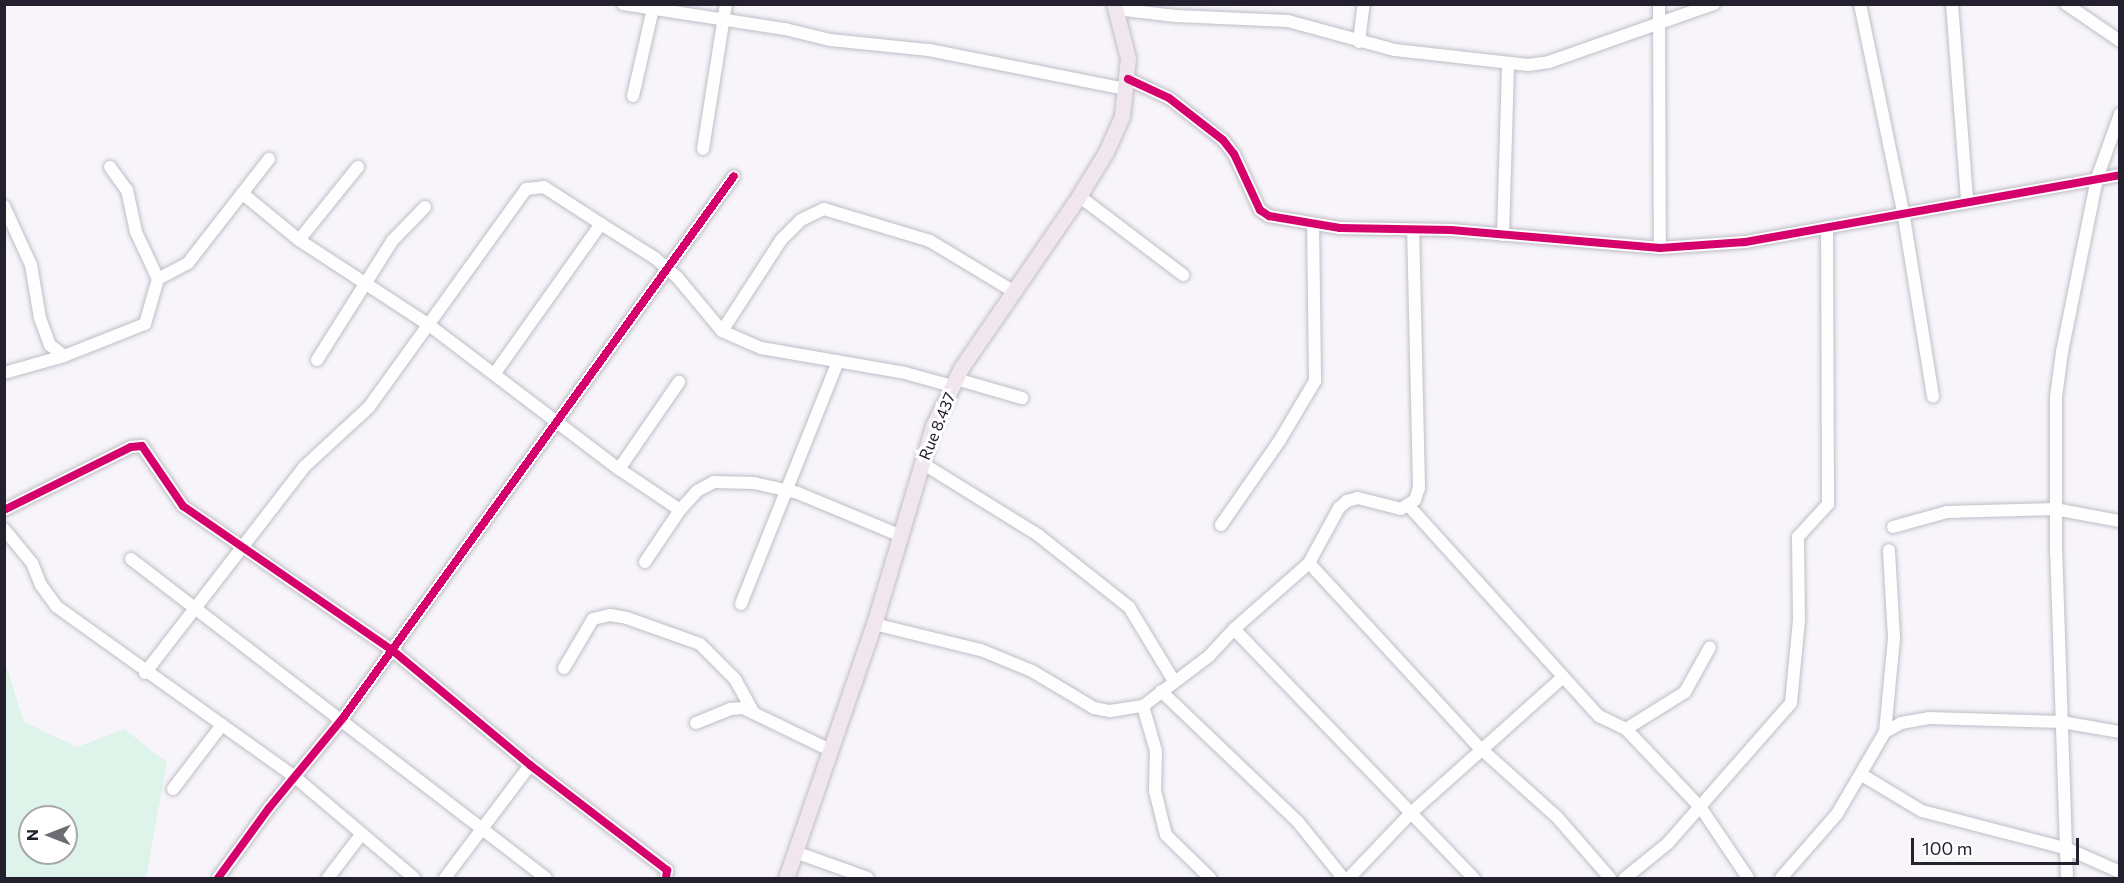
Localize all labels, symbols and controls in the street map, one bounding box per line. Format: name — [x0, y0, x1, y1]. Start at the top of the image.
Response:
street label: Rue 8.437 — [915, 389, 959, 463]
north arrow — [18, 805, 78, 865]
scale bar — [1914, 826, 2082, 864]
text: N — [22, 829, 41, 841]
text: 100 m — [1922, 837, 1972, 859]

